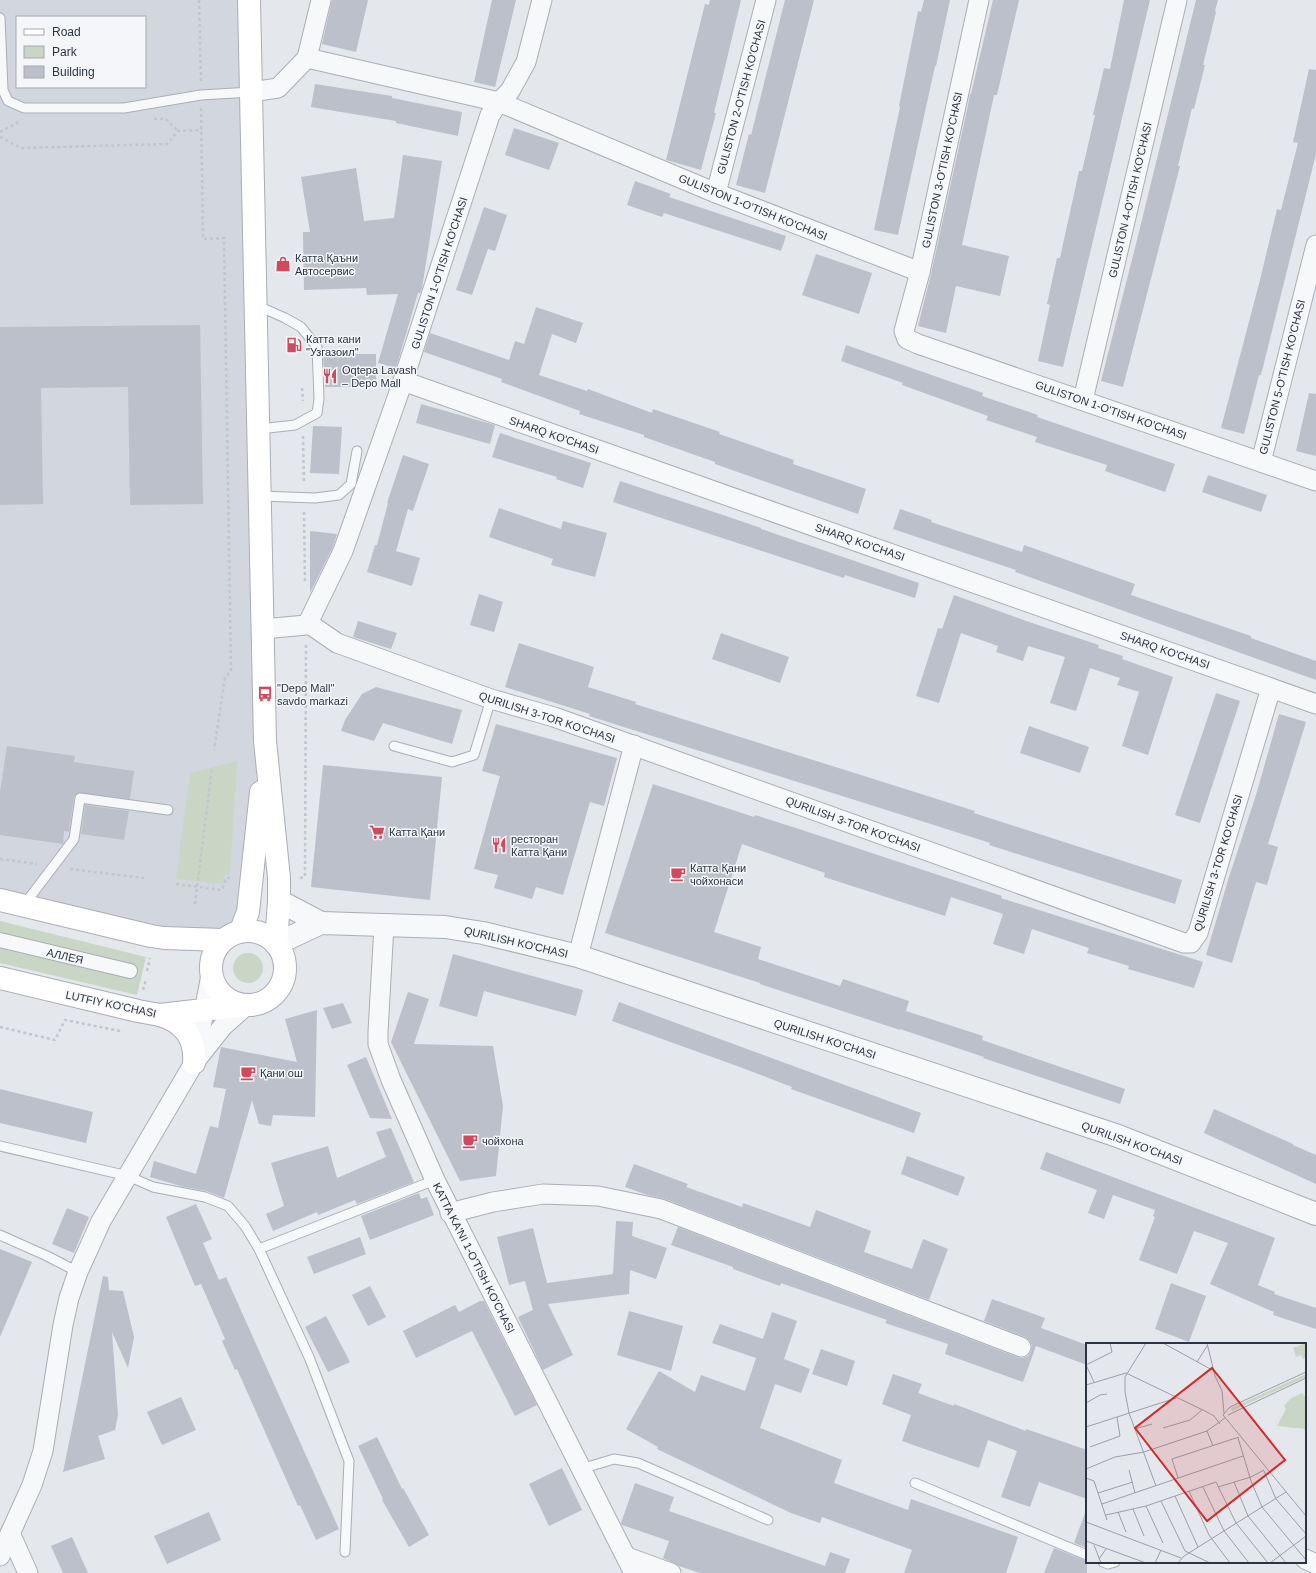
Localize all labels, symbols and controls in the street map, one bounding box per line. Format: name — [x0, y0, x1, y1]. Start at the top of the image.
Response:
legend — [16, 16, 146, 88]
street label: GULISTON 2-O'TISH KO'CHASI — [715, 19, 767, 175]
text: Road — [52, 25, 81, 39]
text: Park — [52, 45, 78, 59]
text: Building — [52, 65, 95, 79]
street label: GULISTON 3-O'TISH KO'CHASI — [920, 91, 964, 249]
street label: GULISTON 4-O'TISH KO'CHASI — [1106, 121, 1154, 279]
street label: GULISTON 1-O'TISH KO'CHASI — [677, 172, 829, 242]
street label: GULISTON 1-O'TISH KO'CHASI — [409, 195, 469, 351]
place label: Катта Қаъни Автосервис — [295, 252, 358, 277]
shop icon: Катта Қаъни Автосервис — [274, 255, 292, 273]
street label: GULISTON 5-O'TISH KO'CHASI — [1257, 298, 1307, 456]
place label: Катта кани "Узгазоил" — [306, 333, 361, 358]
fuel station icon: Катта кани "Узгазоил" — [285, 336, 303, 354]
place label: Oqtepa Lavash – Depo Mall — [342, 364, 417, 389]
restaurant icon: Oqtepa Lavash – Depo Mall — [321, 367, 339, 385]
street label: GULISTON 1-O'TISH KO'CHASI — [1034, 378, 1188, 442]
street label: SHARQ KO'CHASI — [508, 414, 600, 456]
street label: SHARQ KO'CHASI — [814, 521, 906, 563]
street label: SHARQ KO'CHASI — [1119, 629, 1211, 671]
place label: "Depo Mall" savdo markazi — [277, 682, 348, 707]
bus stop icon: "Depo Mall" savdo markazi — [256, 685, 274, 703]
street label: QURILISH 3-TOR KO'CHASI — [477, 689, 617, 745]
street label: QURILISH 3-TOR KO'CHASI — [1191, 793, 1245, 933]
street label: QURILISH 3-TOR KO'CHASI — [784, 794, 922, 854]
supermarket icon: Катта Қани — [368, 823, 386, 841]
place label: Катта Қани — [389, 826, 445, 838]
place label: ресторан Катта Қани — [511, 833, 567, 858]
restaurant icon: ресторан Катта Қани — [490, 836, 508, 854]
place label: Катта Қани чойхонаси — [690, 862, 746, 887]
cafe icon: Катта Қани чойхонаси — [669, 865, 687, 883]
street label: QURILISH KO'CHASI — [463, 924, 569, 960]
street label: АЛЛЕЯ — [45, 946, 85, 966]
street label: LUTFIY KO'CHASI — [65, 989, 157, 1019]
street label: QURILISH KO'CHASI — [772, 1017, 878, 1061]
cafe icon: Қани ош — [239, 1064, 257, 1082]
place label: Қани ош — [260, 1067, 303, 1079]
street label: QURILISH KO'CHASI — [1080, 1119, 1184, 1167]
cafe icon: чойхона — [461, 1132, 479, 1150]
place label: чойхона — [482, 1135, 525, 1147]
street label: KATTA KA'NI 1-O'TISH KO'CHASI — [431, 1181, 517, 1335]
inset map — [1086, 1343, 1306, 1563]

